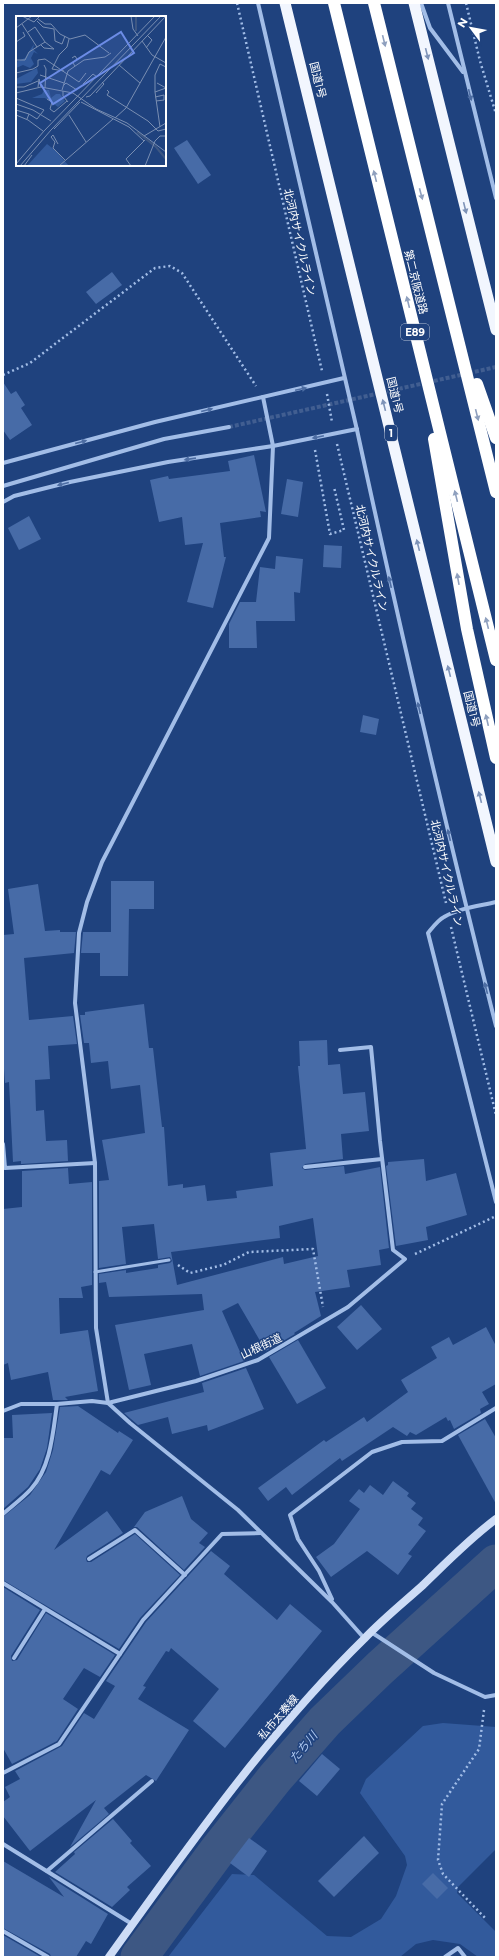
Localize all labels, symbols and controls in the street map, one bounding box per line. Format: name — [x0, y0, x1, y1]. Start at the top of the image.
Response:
north arrow — [451, 8, 491, 48]
text: N — [454, 15, 471, 30]
inset map — [16, 16, 166, 166]
one-way arrow — [381, 35, 387, 47]
one-way arrow — [424, 49, 430, 61]
street label: 国道1号 — [307, 60, 329, 100]
one-way arrow — [468, 89, 474, 101]
one-way arrow — [372, 170, 378, 182]
street label: 北河内サイクルライン — [281, 187, 319, 297]
one-way arrow — [418, 189, 424, 201]
one-way arrow — [463, 202, 469, 214]
street label: 第二京阪道路 — [401, 248, 431, 316]
one-way arrow — [404, 296, 410, 308]
road number: E89 — [401, 324, 429, 340]
street label: 国道1号 — [384, 375, 406, 415]
one-way arrow — [295, 385, 307, 391]
one-way arrow — [381, 399, 387, 411]
one-way arrow — [201, 407, 213, 413]
one-way arrow — [475, 409, 481, 422]
road number: 1 — [385, 425, 397, 441]
one-way arrow — [312, 434, 324, 440]
one-way arrow — [75, 439, 87, 445]
one-way arrow — [184, 456, 196, 462]
one-way arrow — [57, 481, 69, 487]
one-way arrow — [452, 490, 458, 502]
street label: 北河内サイクルライン — [353, 503, 391, 613]
one-way arrow — [415, 539, 421, 551]
one-way arrow — [455, 573, 461, 585]
one-way arrow — [387, 575, 393, 587]
one-way arrow — [483, 616, 489, 629]
one-way arrow — [446, 665, 452, 677]
street label: 国道1号 — [461, 689, 483, 729]
one-way arrow — [416, 702, 422, 714]
one-way arrow — [484, 714, 490, 726]
one-way arrow — [477, 791, 483, 803]
street label: 北河内サイクルライン — [428, 818, 466, 928]
one-way arrow — [446, 829, 452, 841]
one-way arrow — [483, 982, 489, 995]
street label: 山根街道 — [238, 1330, 284, 1362]
street label: 私市太秦線 — [255, 1692, 301, 1742]
water label: たち川 — [286, 1727, 322, 1766]

